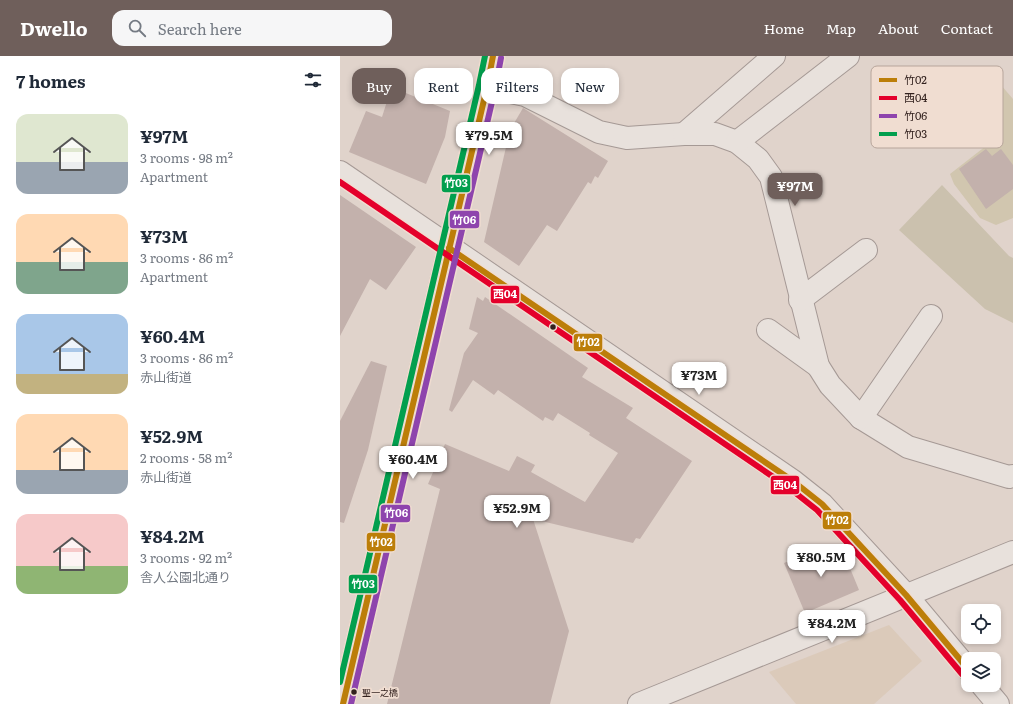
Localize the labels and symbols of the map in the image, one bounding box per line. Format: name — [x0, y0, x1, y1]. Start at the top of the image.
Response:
legend — [871, 66, 1003, 148]
text: 竹02 — [904, 71, 927, 87]
text: 西04 — [904, 89, 927, 105]
text: 竹06 — [904, 107, 927, 123]
pin: ¥79.5M — [456, 122, 522, 156]
text: 竹03 — [904, 125, 927, 141]
pin: ¥97M — [771, 173, 819, 207]
line badge: 竹03 — [441, 174, 471, 193]
text: 竹03 — [444, 174, 468, 190]
line badge: 竹06 — [449, 210, 480, 229]
text: 竹06 — [452, 211, 477, 227]
line badge: 西04 — [490, 285, 520, 304]
text: 西04 — [493, 285, 518, 301]
unlabelled marker — [548, 322, 558, 332]
line badge: 竹02 — [573, 333, 603, 352]
text: 竹02 — [576, 333, 600, 349]
pin: ¥73M — [675, 362, 723, 396]
pin: ¥60.4M — [380, 446, 446, 480]
line badge: 西04 — [770, 475, 800, 495]
text: 西04 — [773, 476, 798, 492]
pin: ¥52.9M — [484, 495, 550, 529]
line badge: 竹06 — [380, 504, 411, 523]
text: 竹06 — [384, 504, 409, 520]
line badge: 竹02 — [822, 511, 852, 530]
text: 竹02 — [825, 511, 849, 527]
line badge: 竹02 — [366, 532, 396, 552]
text: 竹02 — [369, 533, 393, 549]
pin: ¥80.5M — [788, 544, 854, 578]
line badge: 竹03 — [348, 574, 378, 594]
text: 竹03 — [351, 575, 375, 591]
pin: ¥84.2M — [799, 610, 865, 644]
place label: 聖一之橋 — [362, 685, 398, 699]
marker: 聖一之橋 — [349, 687, 359, 697]

